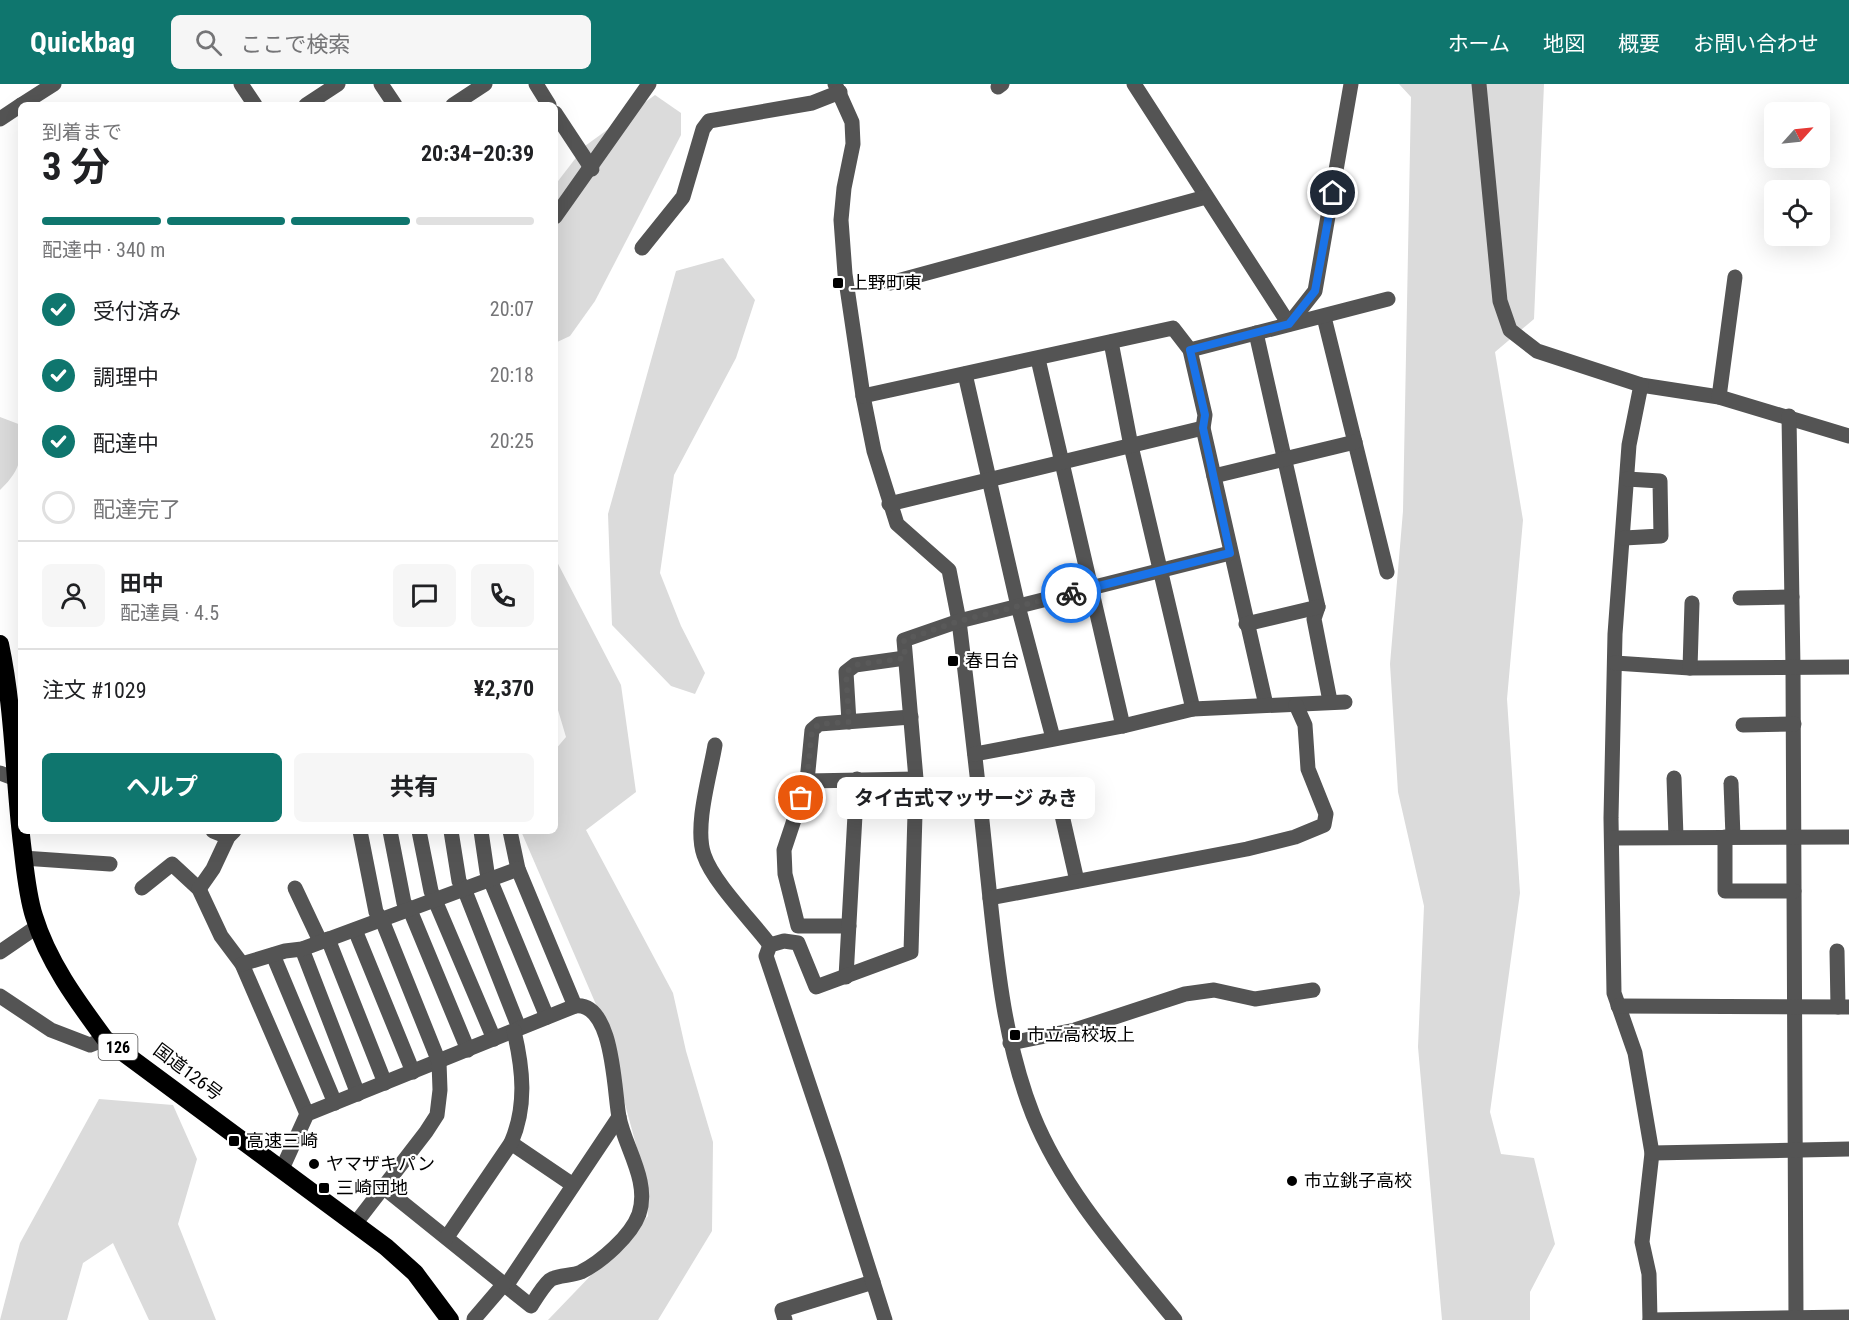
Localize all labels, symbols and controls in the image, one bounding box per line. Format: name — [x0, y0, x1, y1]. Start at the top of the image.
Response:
search box — [171, 15, 591, 69]
text: Quickbag — [30, 26, 135, 59]
icon: search — [192, 26, 225, 59]
text: ここで検索 — [240, 32, 350, 57]
text: ホーム — [1448, 32, 1510, 56]
text: 地図 — [1543, 32, 1585, 56]
text: 概要 — [1618, 32, 1660, 56]
text: お問い合わせ — [1693, 32, 1819, 56]
north arrow — [1764, 102, 1830, 168]
map controls — [1764, 102, 1830, 246]
text: 到着まで — [42, 120, 122, 144]
text: 20:34–20:39 — [421, 141, 534, 166]
text: 3 分 — [42, 144, 110, 190]
pin — [1307, 167, 1358, 218]
icon: home — [1316, 176, 1349, 209]
button: locate — [1764, 180, 1830, 246]
text: 配達中 · 340 m — [42, 238, 165, 262]
place label: 上野町東 — [850, 272, 922, 293]
marker: 上野町東 — [831, 276, 845, 290]
icon: check — [42, 293, 75, 326]
text: 20:07 — [490, 297, 534, 321]
text: 受付済み — [93, 299, 181, 324]
icon: check — [42, 359, 75, 392]
text: 20:18 — [490, 363, 534, 387]
text: 調理中 — [93, 365, 159, 390]
icon: check — [42, 425, 75, 458]
text: 20:25 — [490, 429, 534, 453]
text: 配達中 — [93, 431, 159, 456]
text: 配達完了 — [93, 497, 181, 522]
courier — [1041, 563, 1101, 623]
button: person — [42, 564, 105, 627]
button: chat — [393, 564, 456, 627]
button: phone — [471, 564, 534, 627]
text: 田中 — [120, 571, 164, 596]
icon: bike — [1055, 577, 1088, 610]
text: 配達員 · 4.5 — [120, 601, 219, 625]
place label: 春日台 — [965, 650, 1019, 671]
marker: 春日台 — [946, 654, 960, 668]
text: ¥2,370 — [474, 676, 534, 701]
text: 注文 #1029 — [42, 678, 147, 703]
button: ヘルプ — [42, 753, 282, 822]
button: 共有 — [294, 753, 534, 822]
pin — [775, 772, 826, 823]
callout: タイ古式マッサージ みき — [837, 777, 1095, 819]
icon: bag — [784, 781, 817, 814]
text: タイ古式マッサージ みき — [854, 786, 1078, 810]
place label: 市立高校坂上 — [1027, 1024, 1135, 1045]
marker: 市立高校坂上 — [1008, 1028, 1022, 1042]
road number: 126 — [98, 1034, 138, 1060]
street label: 国道126号 — [150, 1039, 227, 1104]
place label: 高速三崎 — [246, 1130, 318, 1151]
marker: 高速三崎 — [227, 1134, 241, 1148]
place label: ヤマザキパン — [326, 1153, 435, 1174]
marker: ヤマザキパン — [307, 1157, 321, 1171]
place label: 市立銚子高校 — [1304, 1170, 1412, 1191]
marker: 市立銚子高校 — [1285, 1174, 1299, 1188]
place label: 三崎団地 — [336, 1177, 408, 1198]
marker: 三崎団地 — [317, 1181, 331, 1195]

